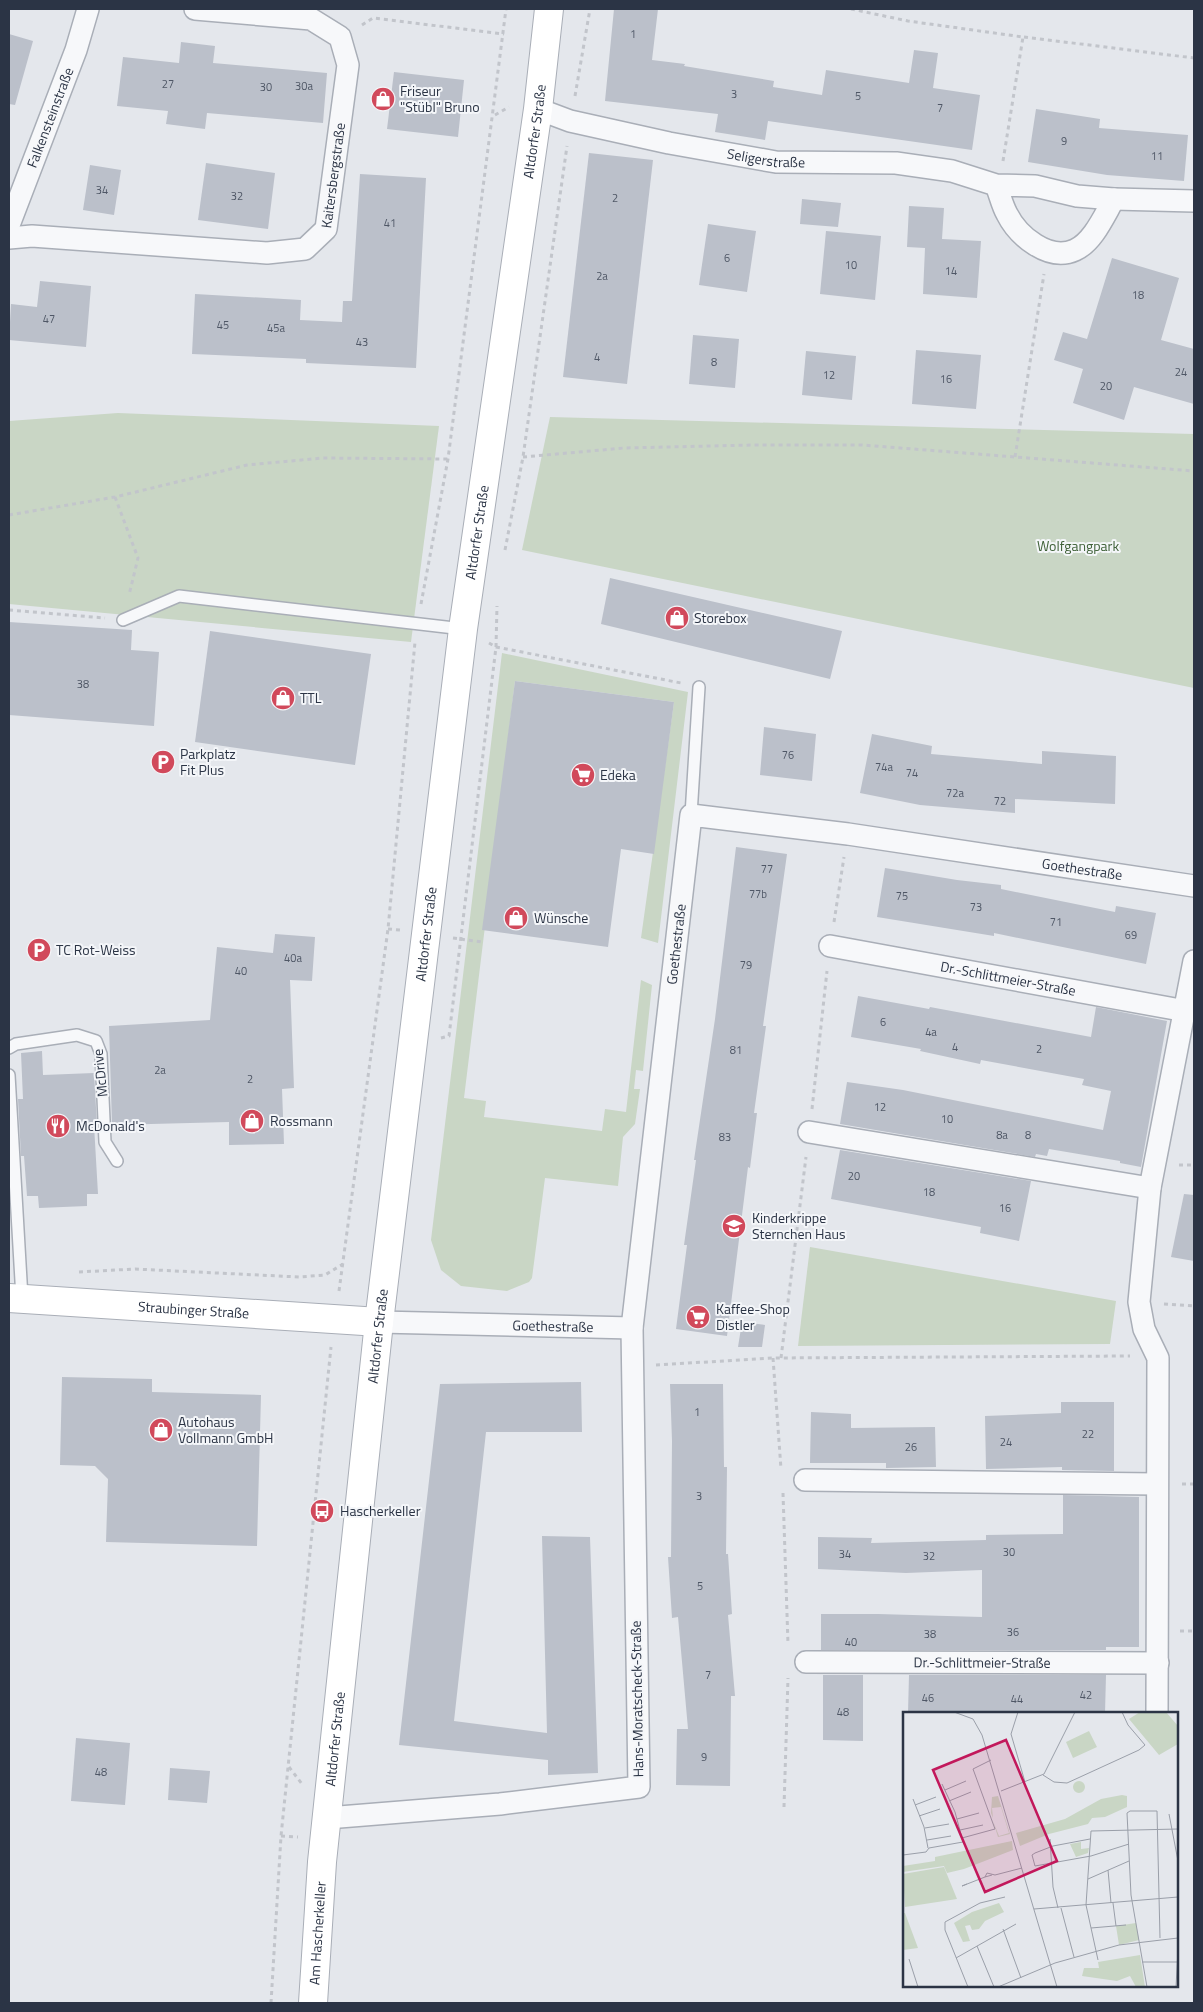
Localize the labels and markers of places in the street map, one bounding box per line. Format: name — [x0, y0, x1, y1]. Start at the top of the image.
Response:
place label: Friseur "Stübl" Bruno — [400, 80, 480, 117]
shop icon: Friseur "Stübl" Bruno — [370, 86, 396, 112]
shop icon: Storebox — [664, 605, 690, 631]
place label: Storebox — [694, 607, 747, 628]
shop icon: TTL — [270, 685, 296, 711]
place label: TTL — [300, 687, 322, 708]
place label: Parkplatz Fit Plus — [180, 743, 236, 780]
parking icon: Parkplatz Fit Plus — [150, 749, 176, 775]
supermarket icon: Edeka — [570, 762, 596, 788]
place label: Edeka — [600, 764, 636, 785]
shop icon: Wünsche — [503, 905, 529, 931]
place label: Wünsche — [534, 907, 588, 928]
parking icon: TC Rot-Weiss — [26, 937, 52, 963]
place label: TC Rot-Weiss — [56, 939, 135, 960]
shop icon: Rossmann — [239, 1108, 265, 1134]
place label: Rossmann — [270, 1110, 333, 1131]
restaurant icon: McDonald's — [45, 1113, 71, 1139]
place label: McDonald's — [76, 1115, 145, 1136]
place label: Kinderkrippe Sternchen Haus — [752, 1207, 846, 1244]
school or university icon: Kinderkrippe Sternchen Haus — [721, 1213, 747, 1239]
place label: Kaffee-Shop Distler — [716, 1298, 790, 1335]
supermarket icon: Kaffee-Shop Distler — [685, 1304, 711, 1330]
place label: Autohaus Vollmann GmbH — [178, 1411, 273, 1448]
shop icon: Autohaus Vollmann GmbH — [148, 1417, 174, 1443]
bus stop icon: Hascherkeller — [309, 1498, 335, 1524]
place label: Hascherkeller — [340, 1500, 421, 1521]

